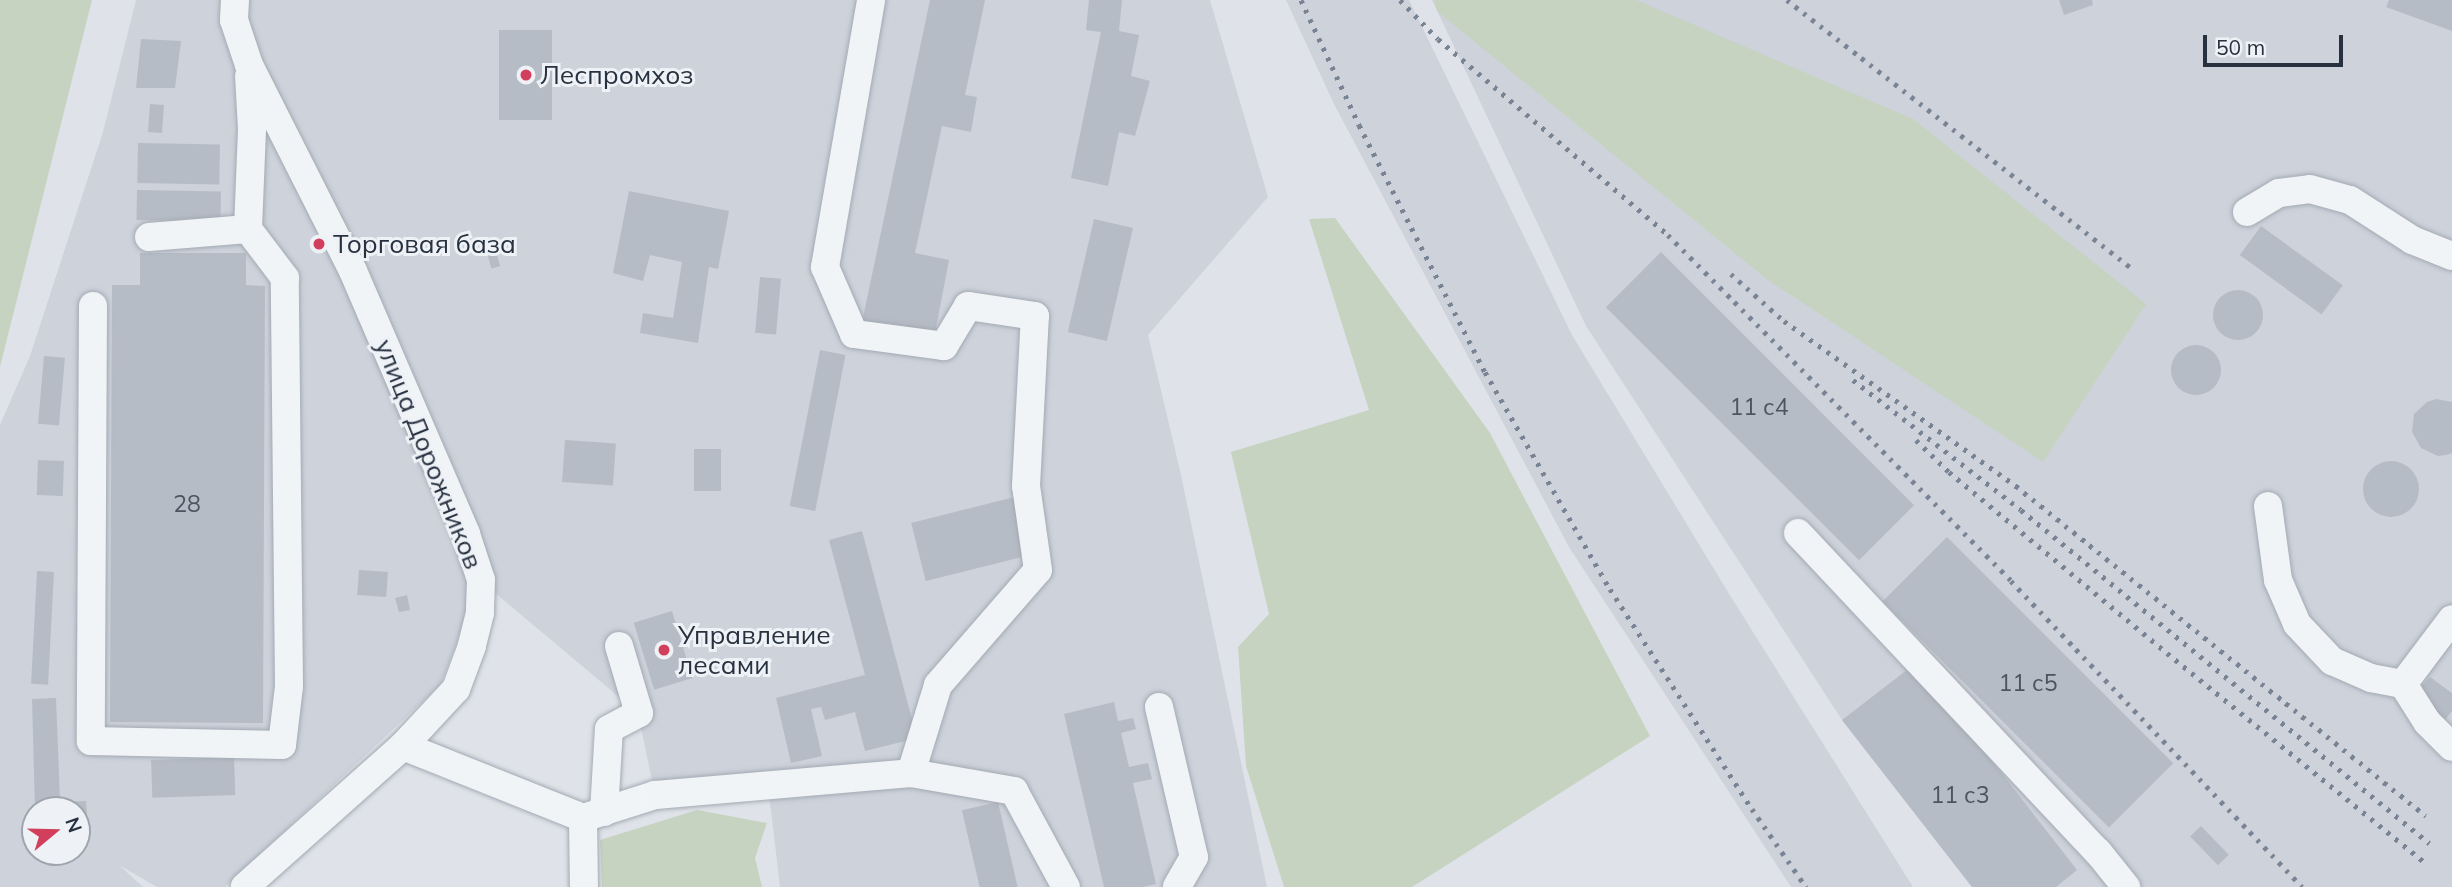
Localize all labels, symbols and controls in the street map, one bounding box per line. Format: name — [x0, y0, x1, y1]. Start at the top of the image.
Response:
scale bar — [2207, 21, 2347, 65]
text: 50 m — [2216, 34, 2265, 60]
place label: Леспромхоз — [540, 59, 693, 91]
marker: Леспромхоз — [518, 67, 534, 83]
place label: Торговая база — [333, 228, 516, 260]
marker: Торговая база — [311, 236, 327, 252]
street label: улица Дорожников — [369, 335, 489, 573]
house number: 11 с4 — [1729, 393, 1789, 421]
house number: 28 — [173, 490, 201, 518]
place label: Управление лесами — [678, 619, 831, 680]
marker: Управление лесами — [656, 642, 672, 658]
house number: 11 с5 — [1998, 669, 2058, 697]
house number: 11 с3 — [1930, 781, 1990, 809]
north arrow — [21, 796, 91, 866]
text: N — [60, 814, 88, 836]

